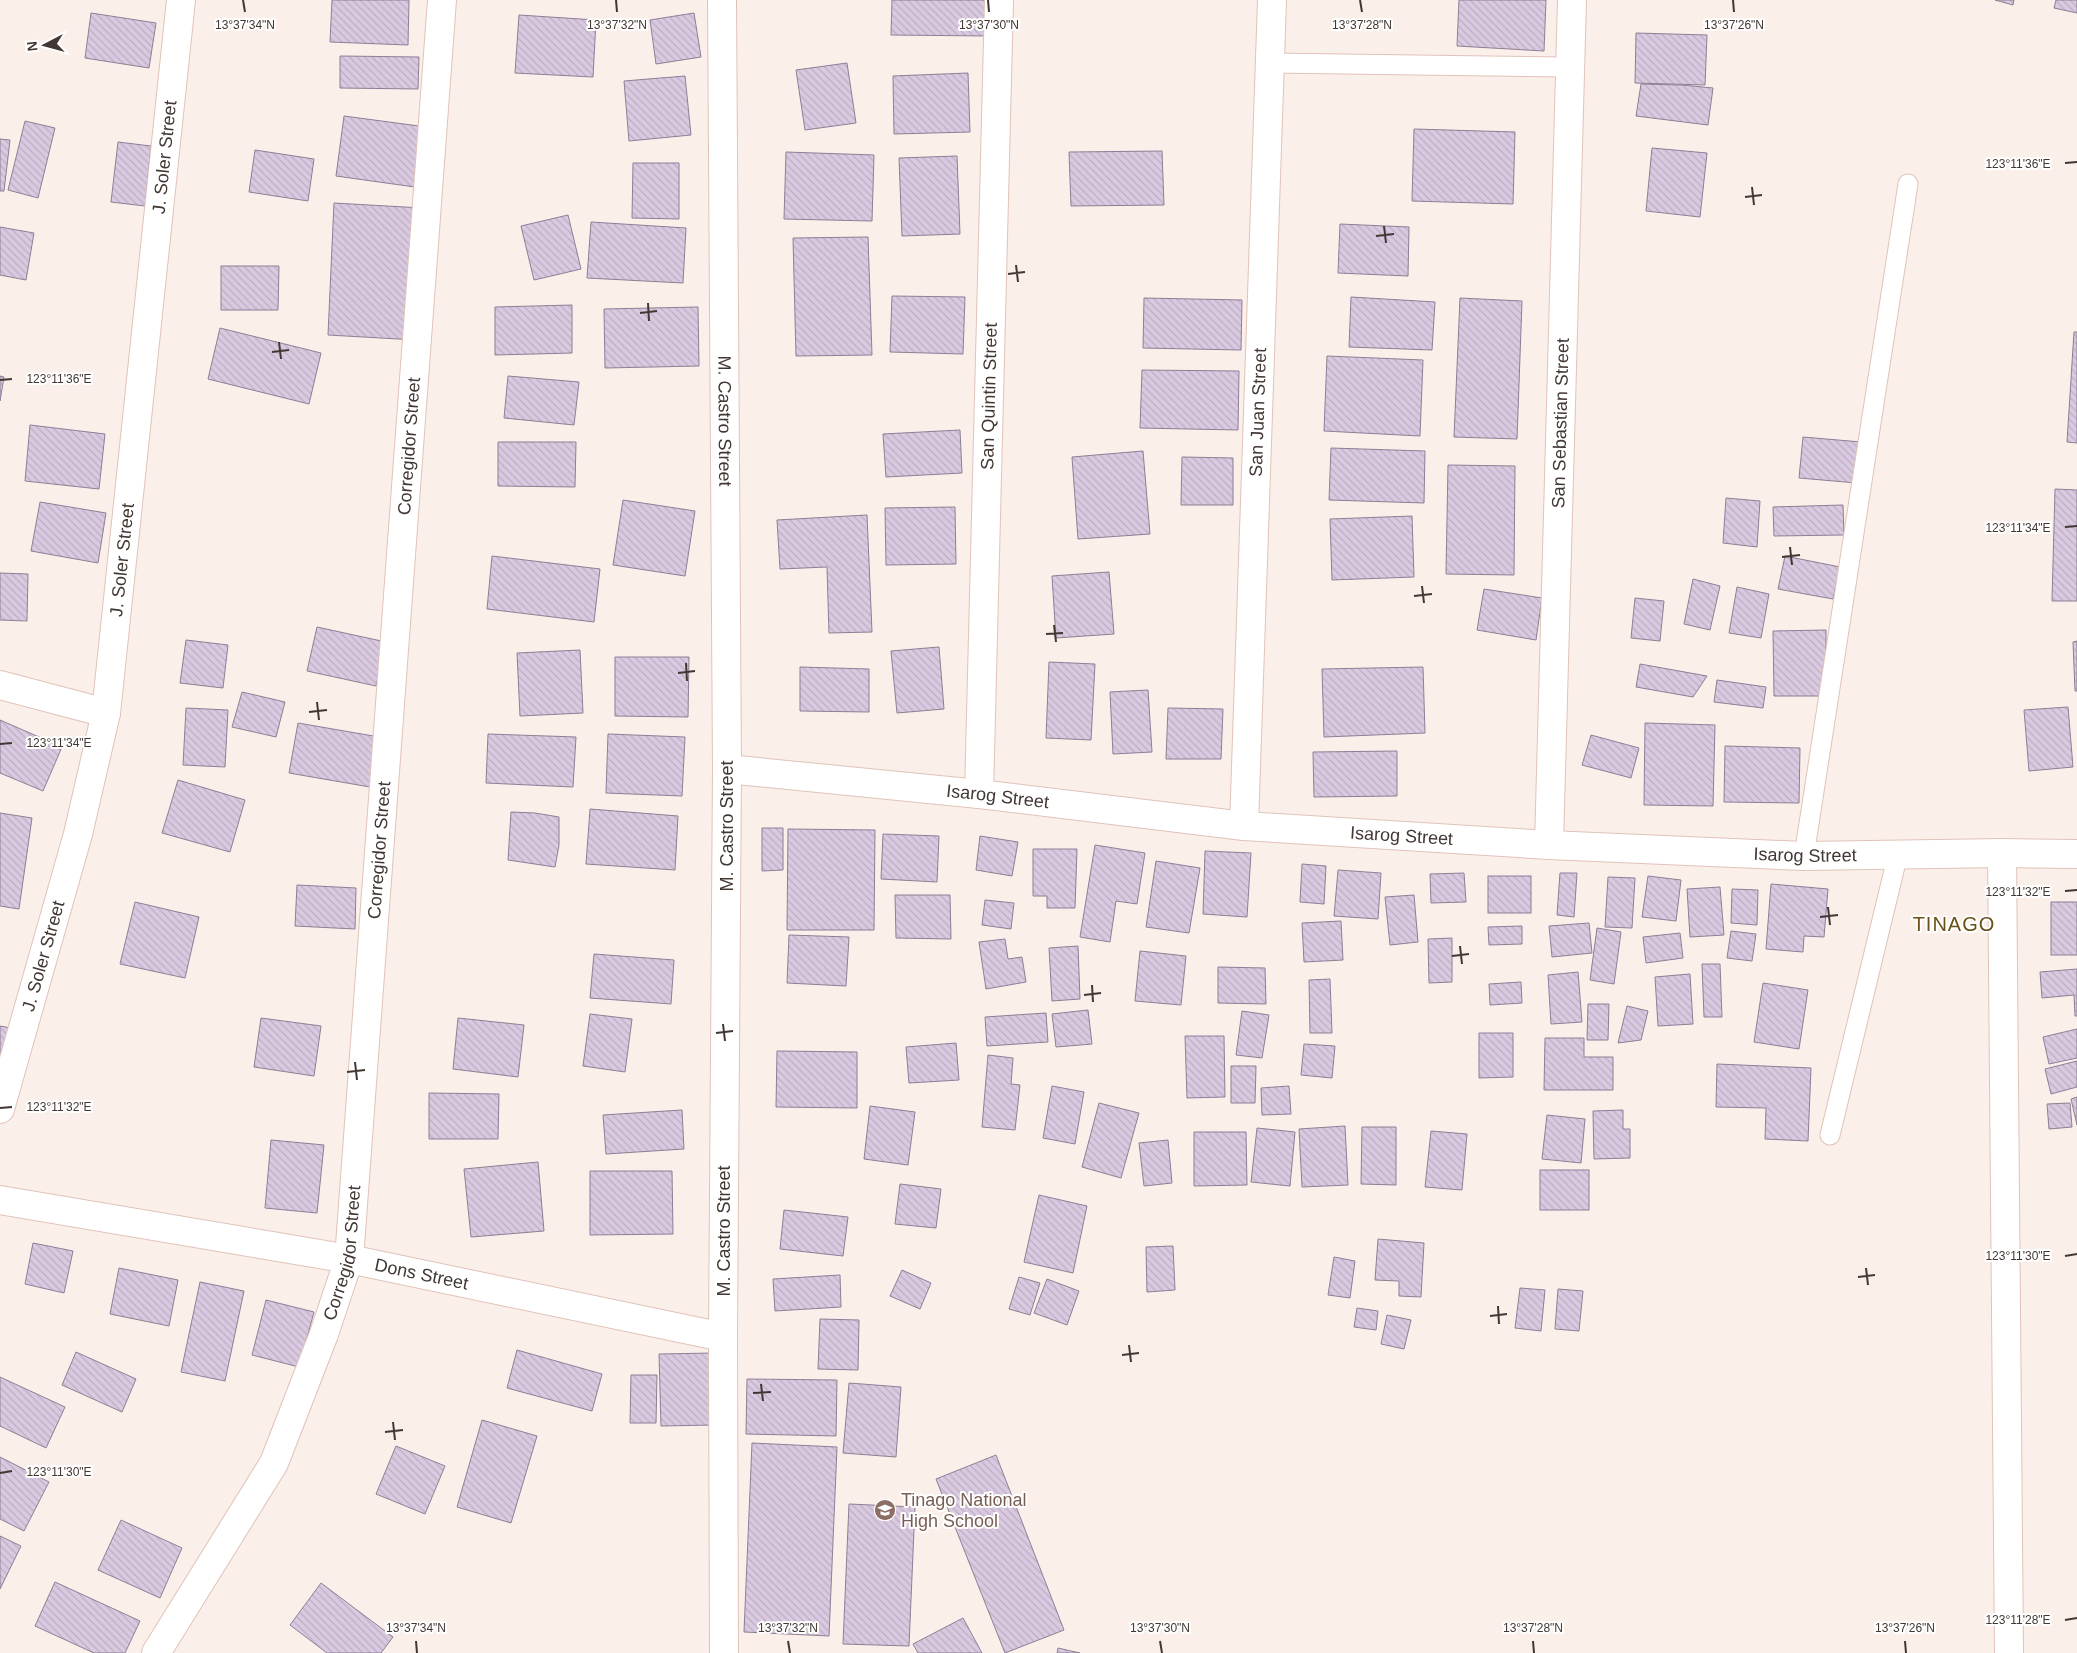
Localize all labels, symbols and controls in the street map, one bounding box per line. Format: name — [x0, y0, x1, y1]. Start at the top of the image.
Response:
text: 13°37'34"N — [215, 18, 275, 32]
text: 13°37'32"N — [587, 18, 647, 32]
text: 13°37'30"N — [959, 18, 1019, 32]
text: 13°37'28"N — [1332, 18, 1392, 32]
text: 13°37'26"N — [1704, 18, 1764, 32]
north arrow — [20, 20, 70, 70]
text: N — [24, 40, 41, 52]
street label: J. Soler Street — [149, 99, 180, 215]
text: 123°11'36"E — [1985, 157, 2051, 171]
street label: San Quintin Street — [977, 322, 1001, 470]
street label: San Sebastian Street — [1548, 338, 1573, 509]
street label: San Juan Street — [1246, 347, 1270, 477]
street label: M. Castro Street — [714, 355, 735, 487]
text: 123°11'36"E — [26, 372, 92, 386]
street label: Corregidor Street — [394, 377, 424, 516]
street label: J. Soler Street — [106, 502, 138, 618]
text: 123°11'34"E — [1985, 521, 2051, 535]
text: 123°11'34"E — [26, 736, 92, 750]
street label: M. Castro Street — [717, 760, 737, 892]
street label: Corregidor Street — [364, 781, 394, 920]
street label: Isarog Street — [945, 781, 1050, 812]
street label: Isarog Street — [1349, 823, 1454, 849]
street label: Isarog Street — [1753, 844, 1857, 866]
text: 123°11'32"E — [1985, 885, 2051, 899]
street label: J. Soler Street — [18, 898, 69, 1014]
district label: TINAGO — [1913, 913, 1995, 935]
text: 123°11'32"E — [26, 1100, 92, 1114]
street label: M. Castro Street — [714, 1165, 734, 1297]
street label: Corregidor Street — [319, 1184, 364, 1323]
text: 123°11'30"E — [1985, 1249, 2051, 1263]
street label: Dons Street — [373, 1255, 470, 1294]
text: 123°11'30"E — [26, 1465, 92, 1479]
place label: Tinago National High School — [901, 1490, 1026, 1531]
school or university icon: Tinago National High School — [873, 1498, 897, 1522]
text: 123°11'28"E — [1985, 1613, 2051, 1627]
text: 13°37'34"N — [386, 1621, 446, 1635]
text: 13°37'32"N — [758, 1621, 818, 1635]
text: 13°37'30"N — [1130, 1621, 1190, 1635]
text: 13°37'28"N — [1503, 1621, 1563, 1635]
text: 13°37'26"N — [1875, 1621, 1935, 1635]

